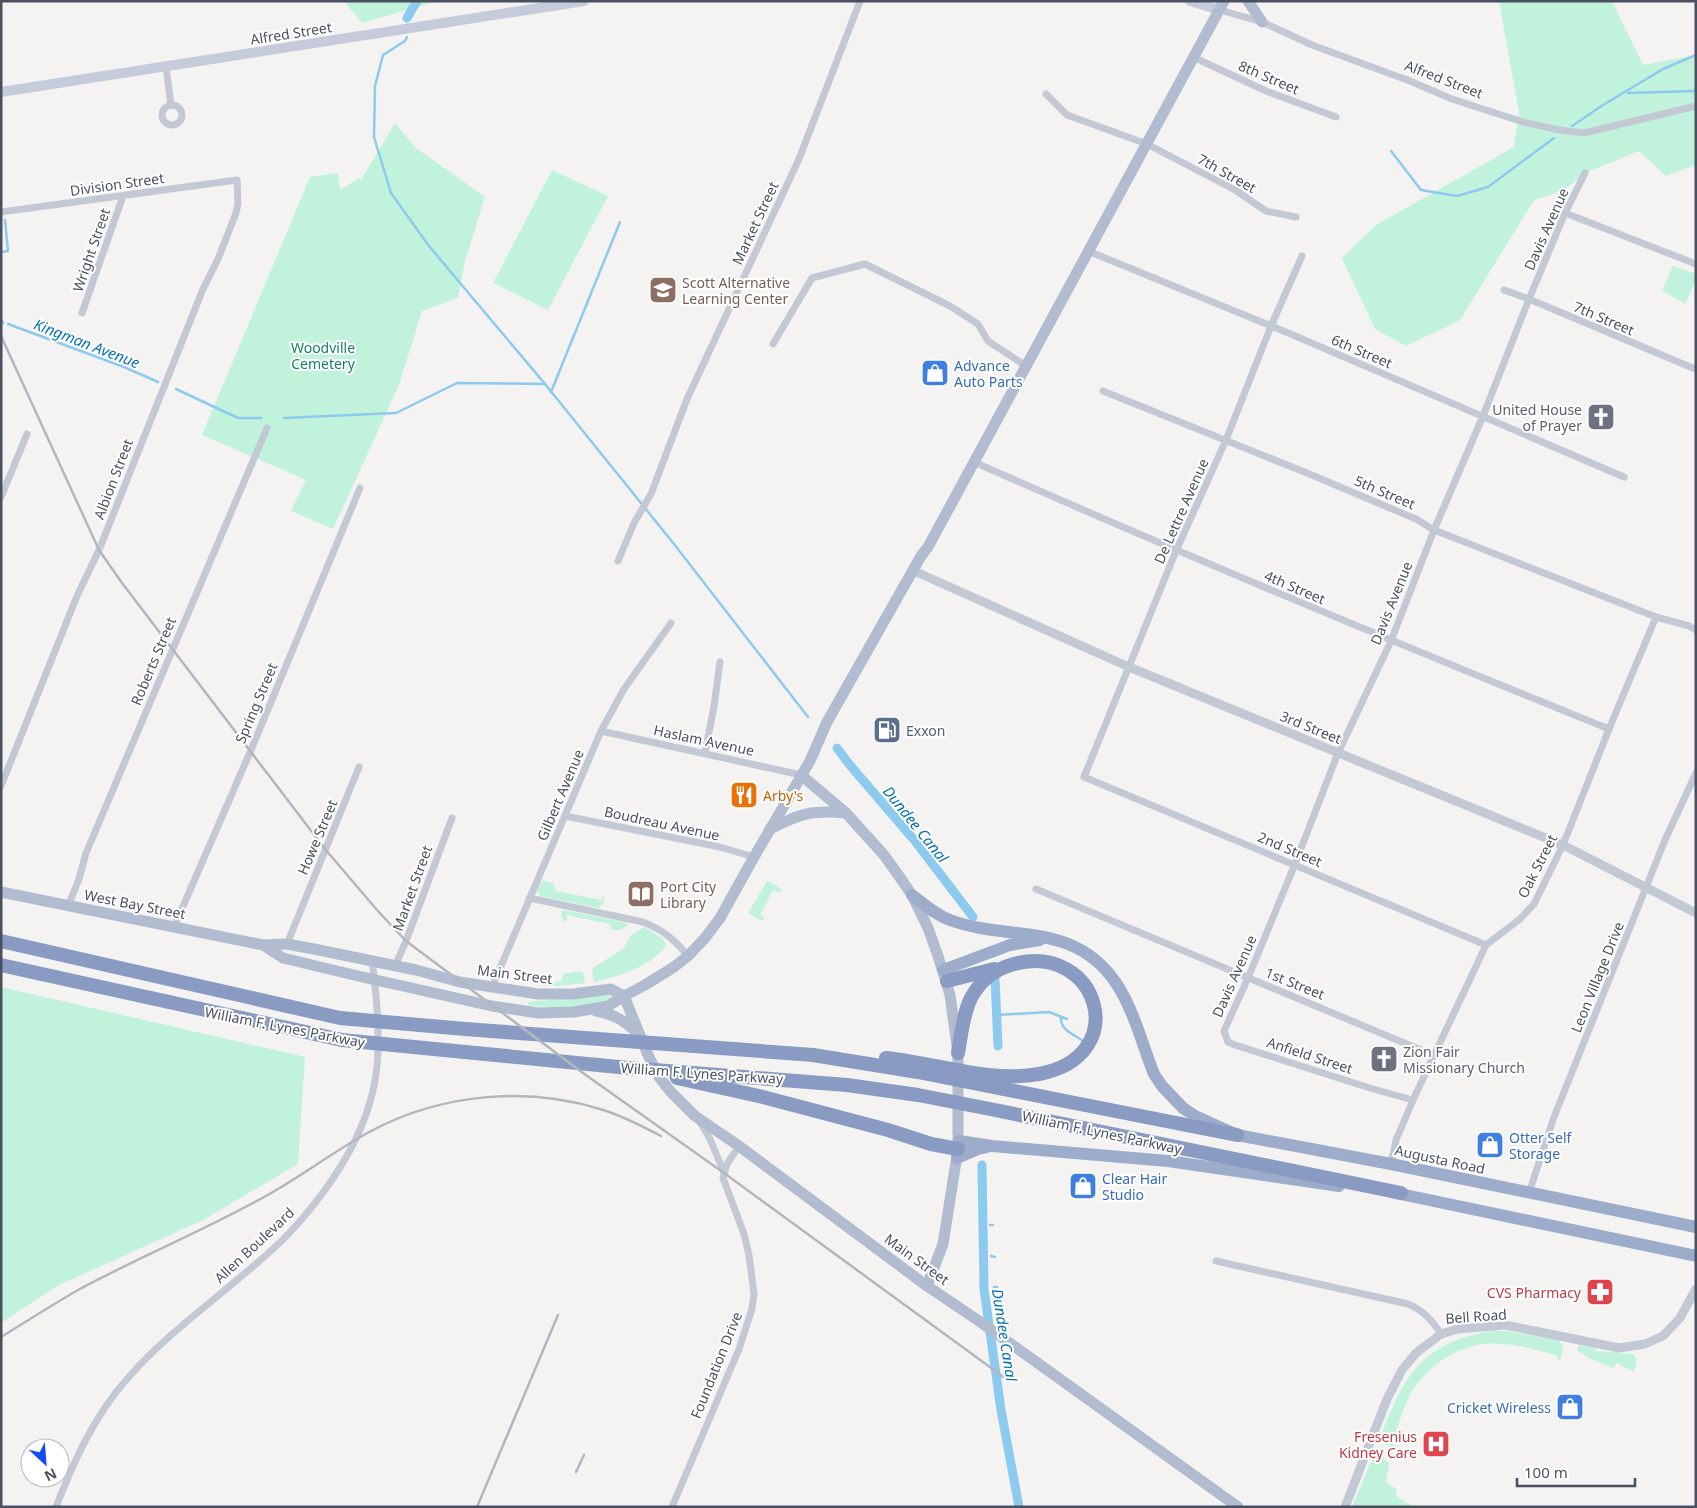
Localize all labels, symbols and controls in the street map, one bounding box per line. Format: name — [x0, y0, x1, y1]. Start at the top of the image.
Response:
street label: Alfred Street — [249, 17, 333, 49]
street label: Alfred Street — [1402, 55, 1486, 103]
street label: 8th Street — [1236, 56, 1302, 98]
street label: 7th Street — [1194, 149, 1260, 197]
street label: Division Street — [69, 168, 165, 200]
street label: Market Street — [727, 178, 783, 268]
street label: Davis Avenue — [1519, 185, 1573, 273]
street label: Wright Street — [68, 206, 114, 294]
place label: Scott Alternative Learning Center — [682, 273, 790, 308]
school or university icon: Scott Alternative Learning Center — [648, 275, 678, 305]
street label: 7th Street — [1571, 297, 1637, 339]
water label: Kingman Avenue — [31, 314, 143, 373]
street label: 6th Street — [1329, 330, 1395, 372]
park label: Woodville Cemetery — [291, 338, 356, 373]
place label: Advance Auto Parts — [954, 356, 1023, 391]
shop icon: Advance Auto Parts — [920, 358, 950, 388]
place label: United House of Prayer — [1492, 400, 1582, 435]
church icon: United House of Prayer — [1586, 402, 1616, 432]
street label: Albion Street — [89, 436, 137, 522]
street label: De Lettre Avenue — [1149, 455, 1213, 567]
street label: 5th Street — [1352, 471, 1418, 513]
street label: Davis Avenue — [1366, 558, 1416, 647]
street label: 4th Street — [1262, 566, 1328, 608]
street label: Roberts Street — [126, 614, 180, 708]
street label: Spring Street — [231, 660, 281, 746]
street label: 3rd Street — [1277, 706, 1345, 748]
fuel station icon: Exxon — [872, 715, 902, 745]
street label: Haslam Avenue — [652, 720, 756, 760]
place label: Exxon — [906, 721, 945, 740]
street label: Gilbert Avenue — [532, 746, 588, 844]
restaurant icon: Arby's — [729, 780, 759, 810]
water label: Dundee Canal — [879, 781, 954, 867]
place label: Arby's — [763, 786, 803, 805]
street label: Howe Street — [293, 796, 341, 878]
street label: Boudreau Avenue — [603, 801, 722, 845]
street label: 2nd Street — [1255, 827, 1325, 871]
street label: Oak Street — [1513, 831, 1561, 901]
street label: Market Street — [388, 843, 436, 933]
place label: Port City Library — [660, 877, 717, 912]
library icon: Port City Library — [626, 879, 656, 909]
street label: West Bay Street — [83, 885, 187, 923]
street label: Leon Village Drive — [1566, 919, 1628, 1035]
street label: Davis Avenue — [1207, 932, 1261, 1020]
street label: Main Street — [476, 960, 554, 988]
street label: 1st Street — [1262, 962, 1328, 1004]
street label: William F. Lynes Parkway — [203, 1002, 368, 1052]
street label: Anfield Street — [1265, 1032, 1355, 1078]
place label: Zion Fair Missionary Church — [1403, 1042, 1525, 1077]
church icon: Zion Fair Missionary Church — [1369, 1044, 1399, 1074]
street label: William F. Lynes Parkway — [620, 1058, 785, 1088]
street label: William F. Lynes Parkway — [1020, 1106, 1184, 1158]
place label: Otter Self Storage — [1509, 1128, 1573, 1163]
shop icon: Otter Self Storage — [1475, 1130, 1505, 1160]
street label: Augusta Road — [1393, 1140, 1487, 1178]
place label: Clear Hair Studio — [1102, 1169, 1167, 1204]
shop icon: Clear Hair Studio — [1068, 1171, 1098, 1201]
street label: Allen Boulevard — [210, 1203, 298, 1287]
street label: Main Street — [881, 1229, 953, 1289]
pharmacy icon: CVS Pharmacy — [1585, 1277, 1615, 1307]
place label: CVS Pharmacy — [1487, 1283, 1582, 1302]
water label: Dundee Canal — [988, 1287, 1022, 1384]
street label: Bell Road — [1445, 1304, 1507, 1328]
street label: Foundation Drive — [686, 1309, 746, 1421]
shop icon: Cricket Wireless — [1555, 1392, 1585, 1422]
place label: Cricket Wireless — [1447, 1398, 1551, 1417]
place label: Fresenius Kidney Care — [1339, 1427, 1417, 1462]
hospital icon: Fresenius Kidney Care — [1421, 1429, 1451, 1459]
north arrow — [20, 1438, 70, 1488]
scale bar — [1517, 1456, 1634, 1488]
text: 100 m — [1524, 1462, 1568, 1482]
text: N — [42, 1464, 60, 1486]

